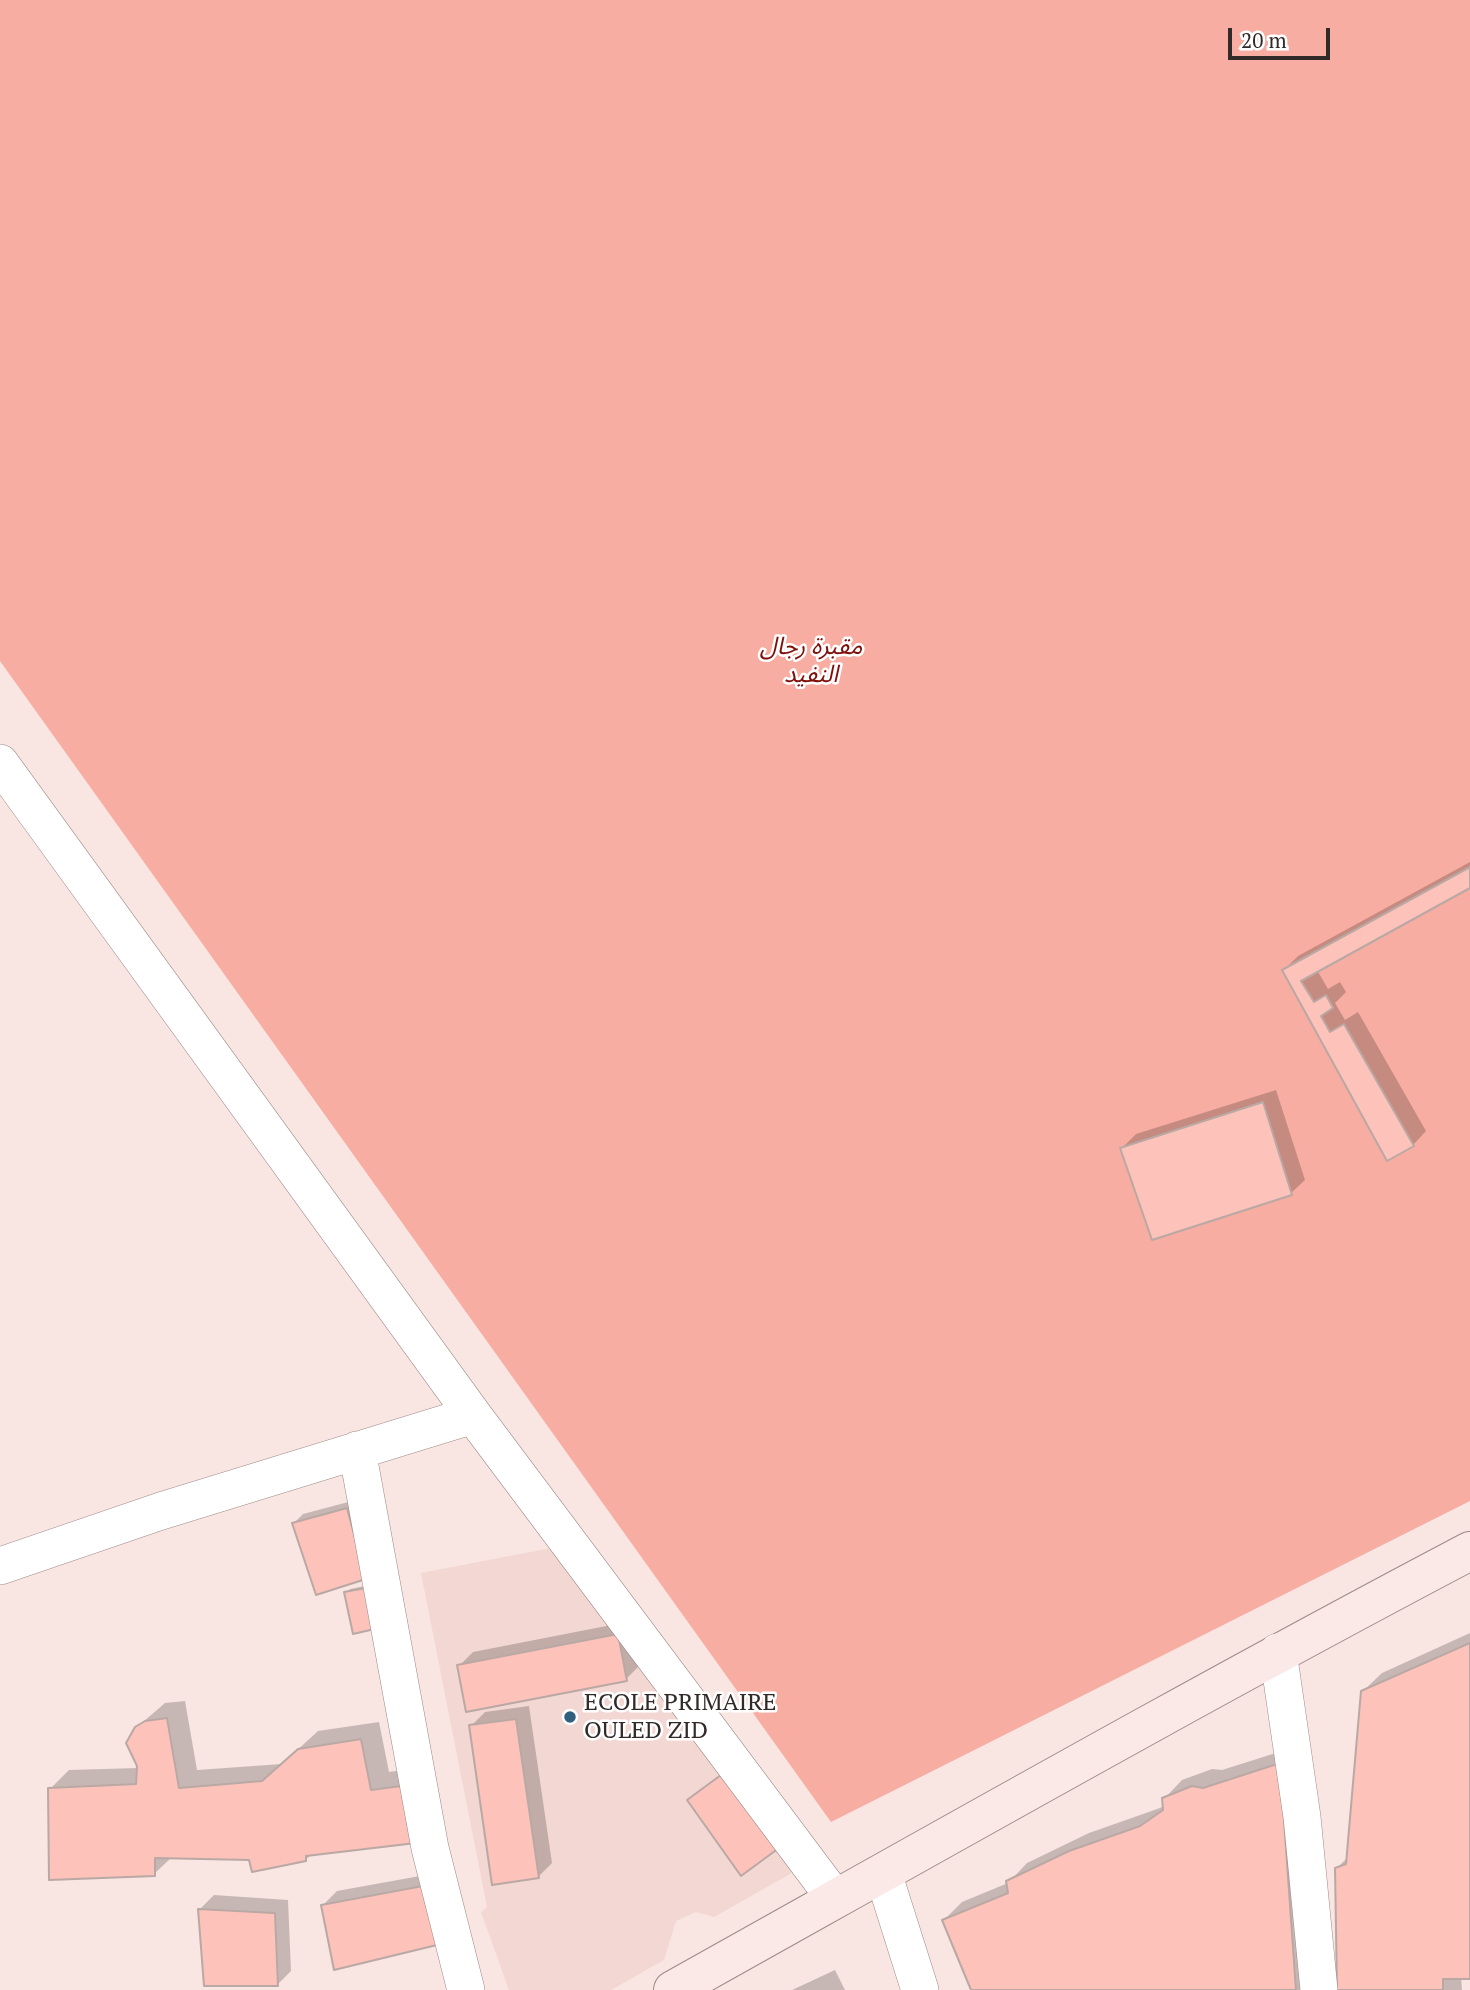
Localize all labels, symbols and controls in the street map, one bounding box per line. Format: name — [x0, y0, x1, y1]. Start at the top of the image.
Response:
scale bar — [1232, 14, 1334, 58]
text: 20 m — [1241, 26, 1287, 54]
park label: مقبرة رجال النفيد — [760, 633, 862, 689]
place label: ECOLE PRIMAIRE OULED ZID — [584, 1689, 777, 1745]
marker: ECOLE PRIMAIRE OULED ZID — [562, 1709, 578, 1725]

